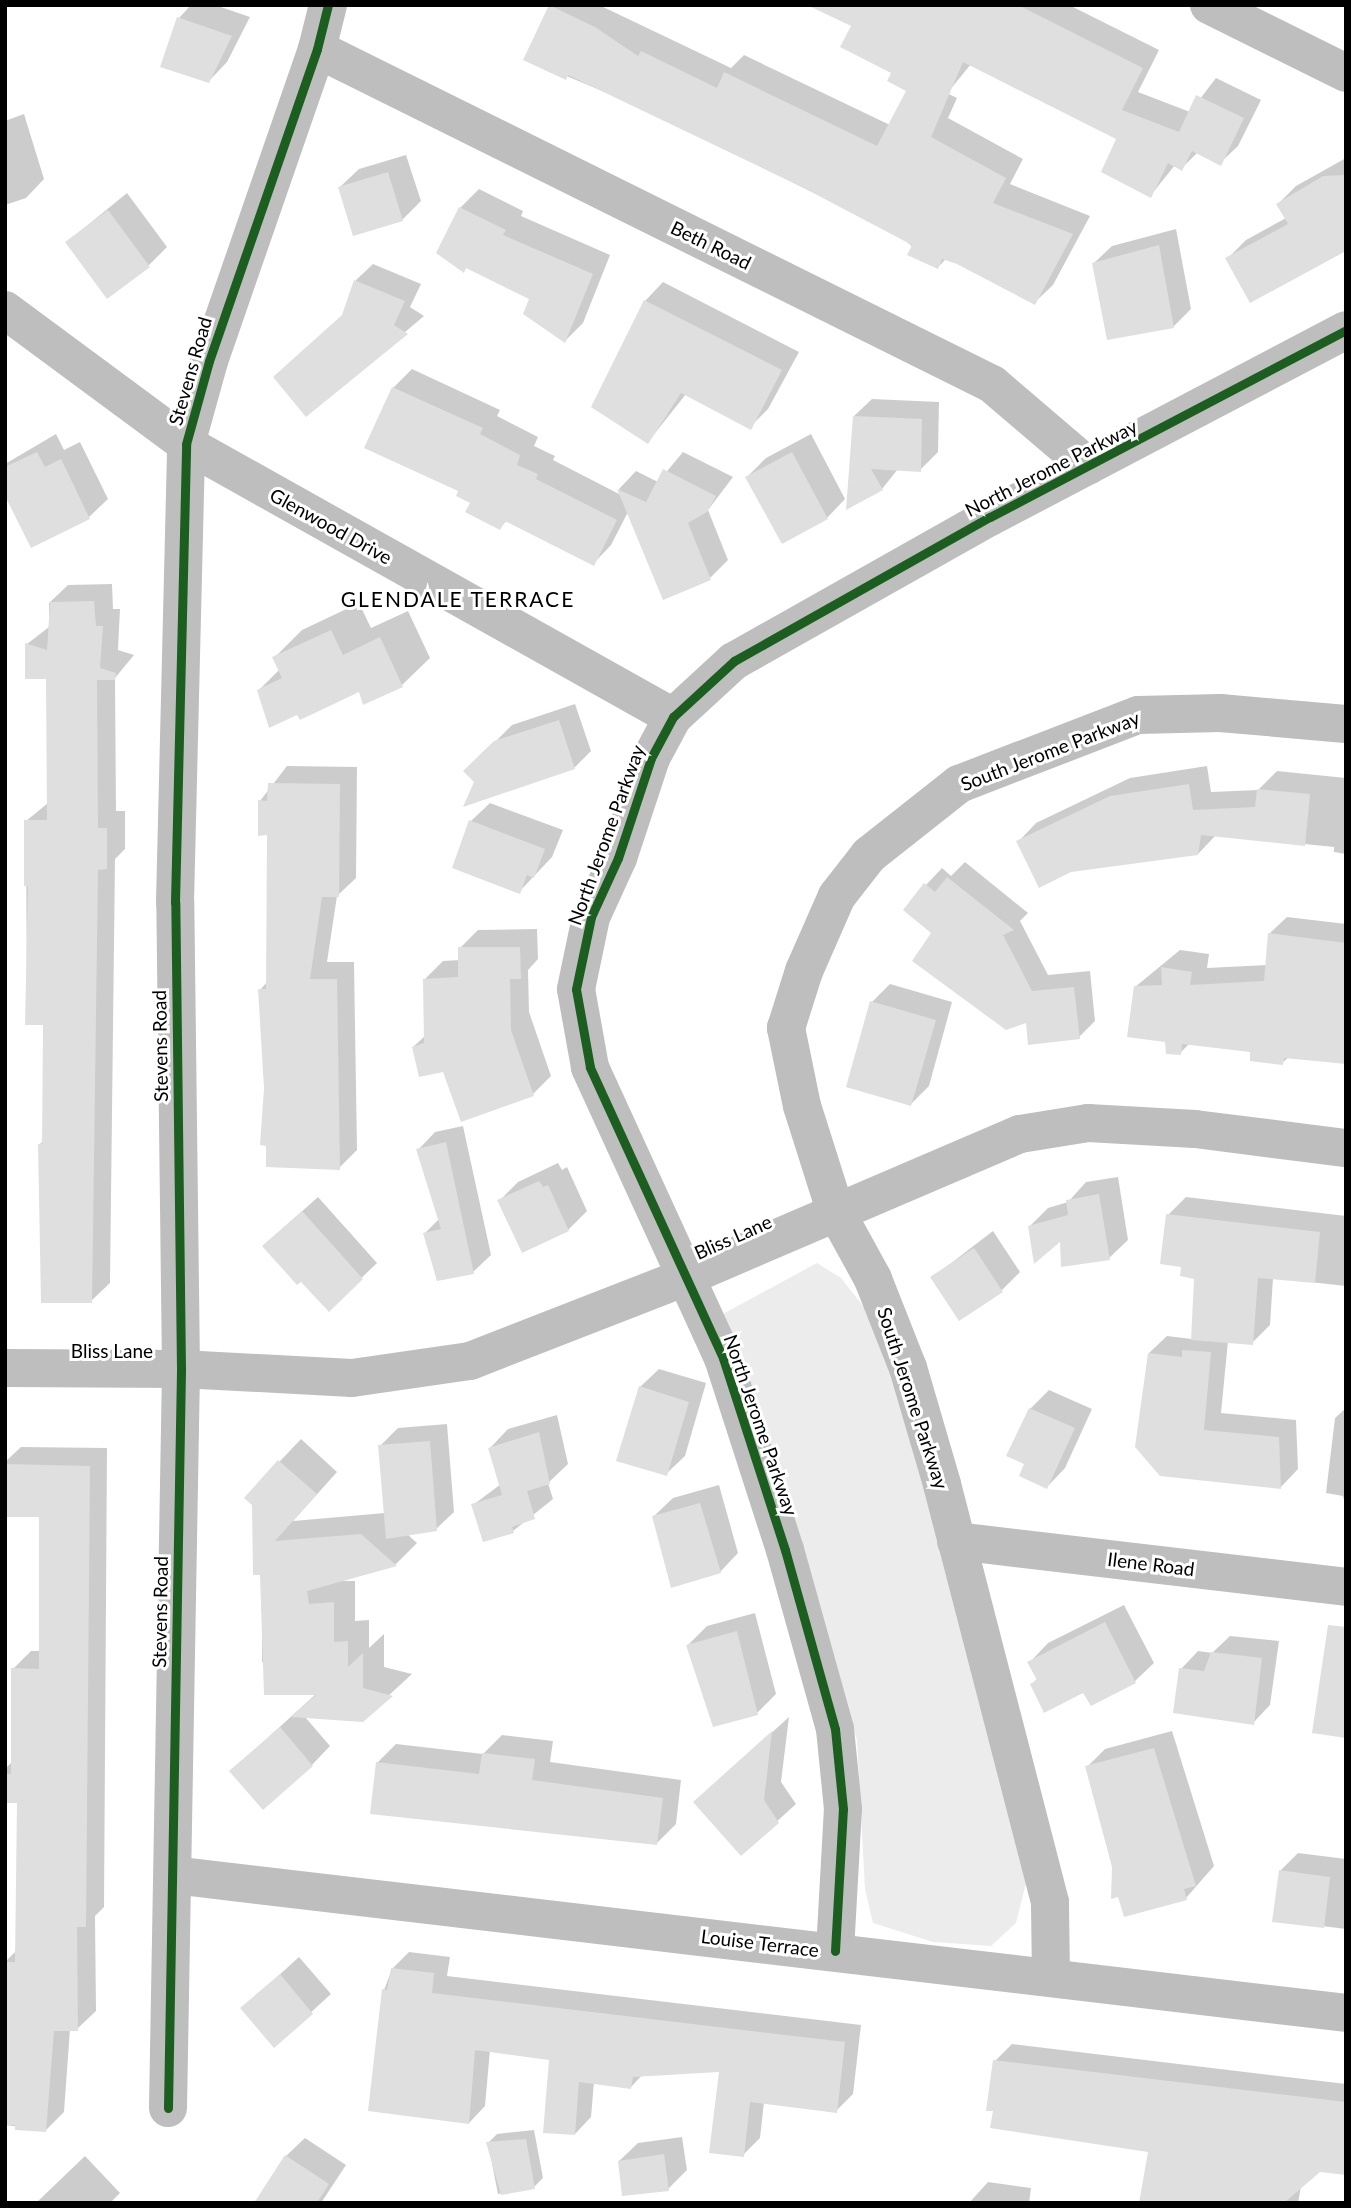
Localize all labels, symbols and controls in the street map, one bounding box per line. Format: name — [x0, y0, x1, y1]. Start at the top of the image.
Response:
street label: Beth Road — [667, 216, 755, 274]
street label: Stevens Road — [164, 314, 216, 428]
street label: North Jerome Parkway — [961, 415, 1141, 521]
street label: Glenwood Drive — [266, 483, 396, 569]
district label: GLENDALE TERRACE — [342, 586, 574, 612]
street label: South Jerome Parkway — [957, 706, 1143, 796]
street label: North Jerome Parkway — [563, 742, 649, 928]
street label: Stevens Road — [148, 990, 172, 1102]
street label: Bliss Lane — [691, 1210, 775, 1264]
street label: South Jerome Parkway — [873, 1304, 953, 1492]
street label: North Jerome Parkway — [719, 1331, 803, 1519]
street label: Bliss Lane — [71, 1340, 153, 1362]
street label: Ilene Road — [1106, 1547, 1196, 1581]
street label: Stevens Road — [148, 1556, 172, 1668]
street label: Louise Terrace — [700, 1924, 820, 1962]

